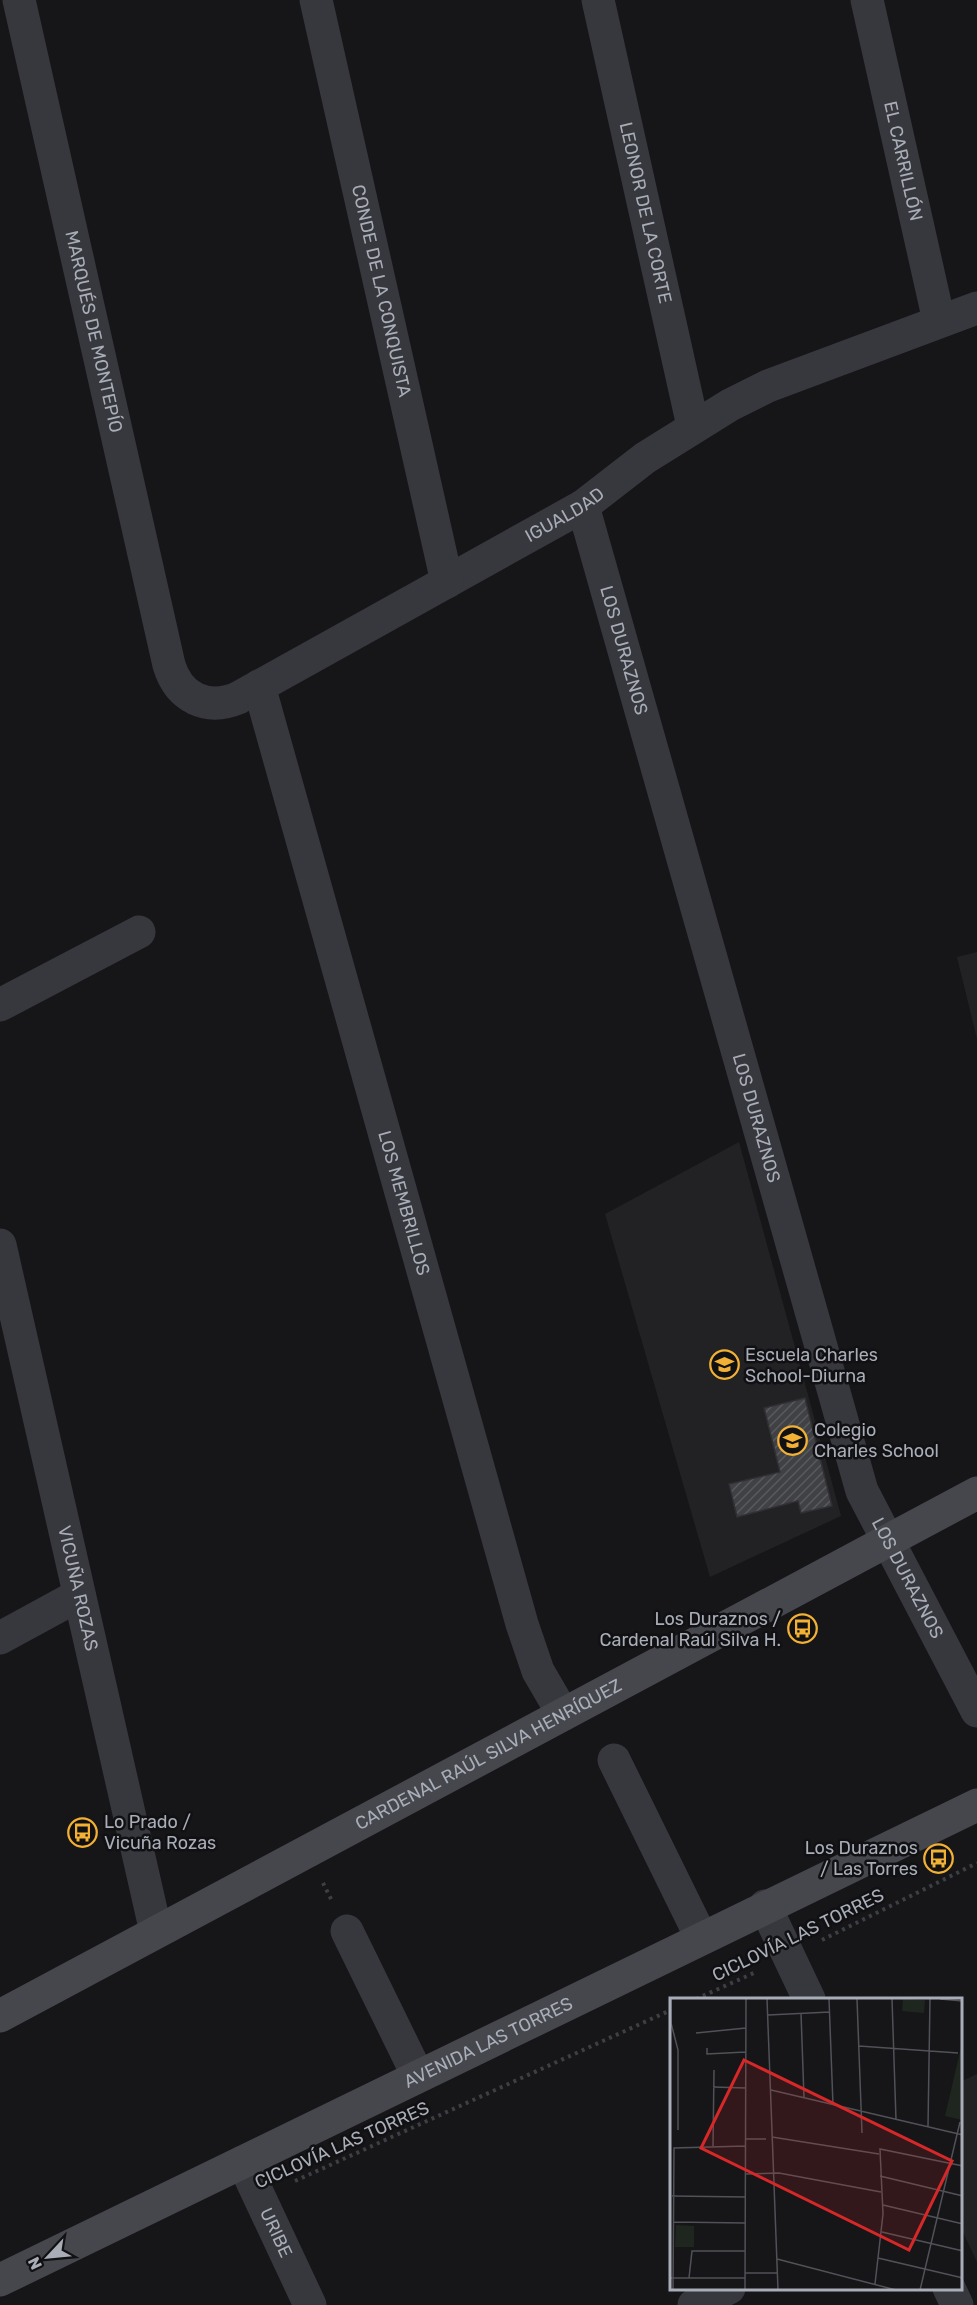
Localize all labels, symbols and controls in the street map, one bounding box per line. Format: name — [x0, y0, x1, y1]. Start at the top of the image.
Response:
street label: EL CARRILLÓN — [879, 99, 927, 223]
street label: LEONOR DE LA CORTE — [615, 120, 676, 306]
street label: CONDE DE LA CONQUISTA — [347, 182, 416, 399]
street label: MARQUÉS DE MONTEPÍO — [60, 229, 127, 435]
street label: IGUALDAD — [521, 483, 609, 547]
street label: LOS DURAZNOS — [595, 583, 653, 717]
street label: LOS DURAZNOS — [728, 1051, 785, 1185]
street label: LOS MEMBRILLOS — [373, 1128, 435, 1278]
place label: Escuela Charles School-Diurna — [745, 1344, 878, 1387]
school or university icon: Escuela Charles School-Diurna — [708, 1349, 740, 1381]
place label: Colegio Charles School — [814, 1419, 939, 1462]
school or university icon: Colegio Charles School — [777, 1424, 809, 1456]
street label: LOS DURAZNOS — [867, 1514, 948, 1642]
street label: VICUÑA ROZAS — [53, 1524, 103, 1653]
place label: Los Duraznos / Cardenal Raúl Silva H. — [600, 1608, 781, 1651]
bus stop icon: Los Duraznos / Cardenal Raúl Silva H. — [786, 1613, 818, 1645]
street label: CARDENAL RAÚL SILVA HENRÍQUEZ — [351, 1674, 626, 1835]
place label: Lo Prado / Vicuña Rozas — [104, 1811, 216, 1854]
bus stop icon: Lo Prado / Vicuña Rozas — [67, 1816, 99, 1848]
place label: Los Duraznos / Las Torres — [805, 1837, 918, 1880]
bus stop icon: Los Duraznos / Las Torres — [923, 1842, 955, 1874]
street label: CICLOVÍA LAS TORRES — [708, 1884, 888, 1986]
street label: AVENIDA LAS TORRES — [400, 1992, 576, 2093]
inset map — [670, 1998, 962, 2290]
street label: CICLOVÍA LAS TORRES — [251, 2097, 433, 2193]
street label: URIBE — [255, 2204, 297, 2261]
north arrow — [18, 2227, 78, 2287]
text: N — [24, 2254, 46, 2273]

